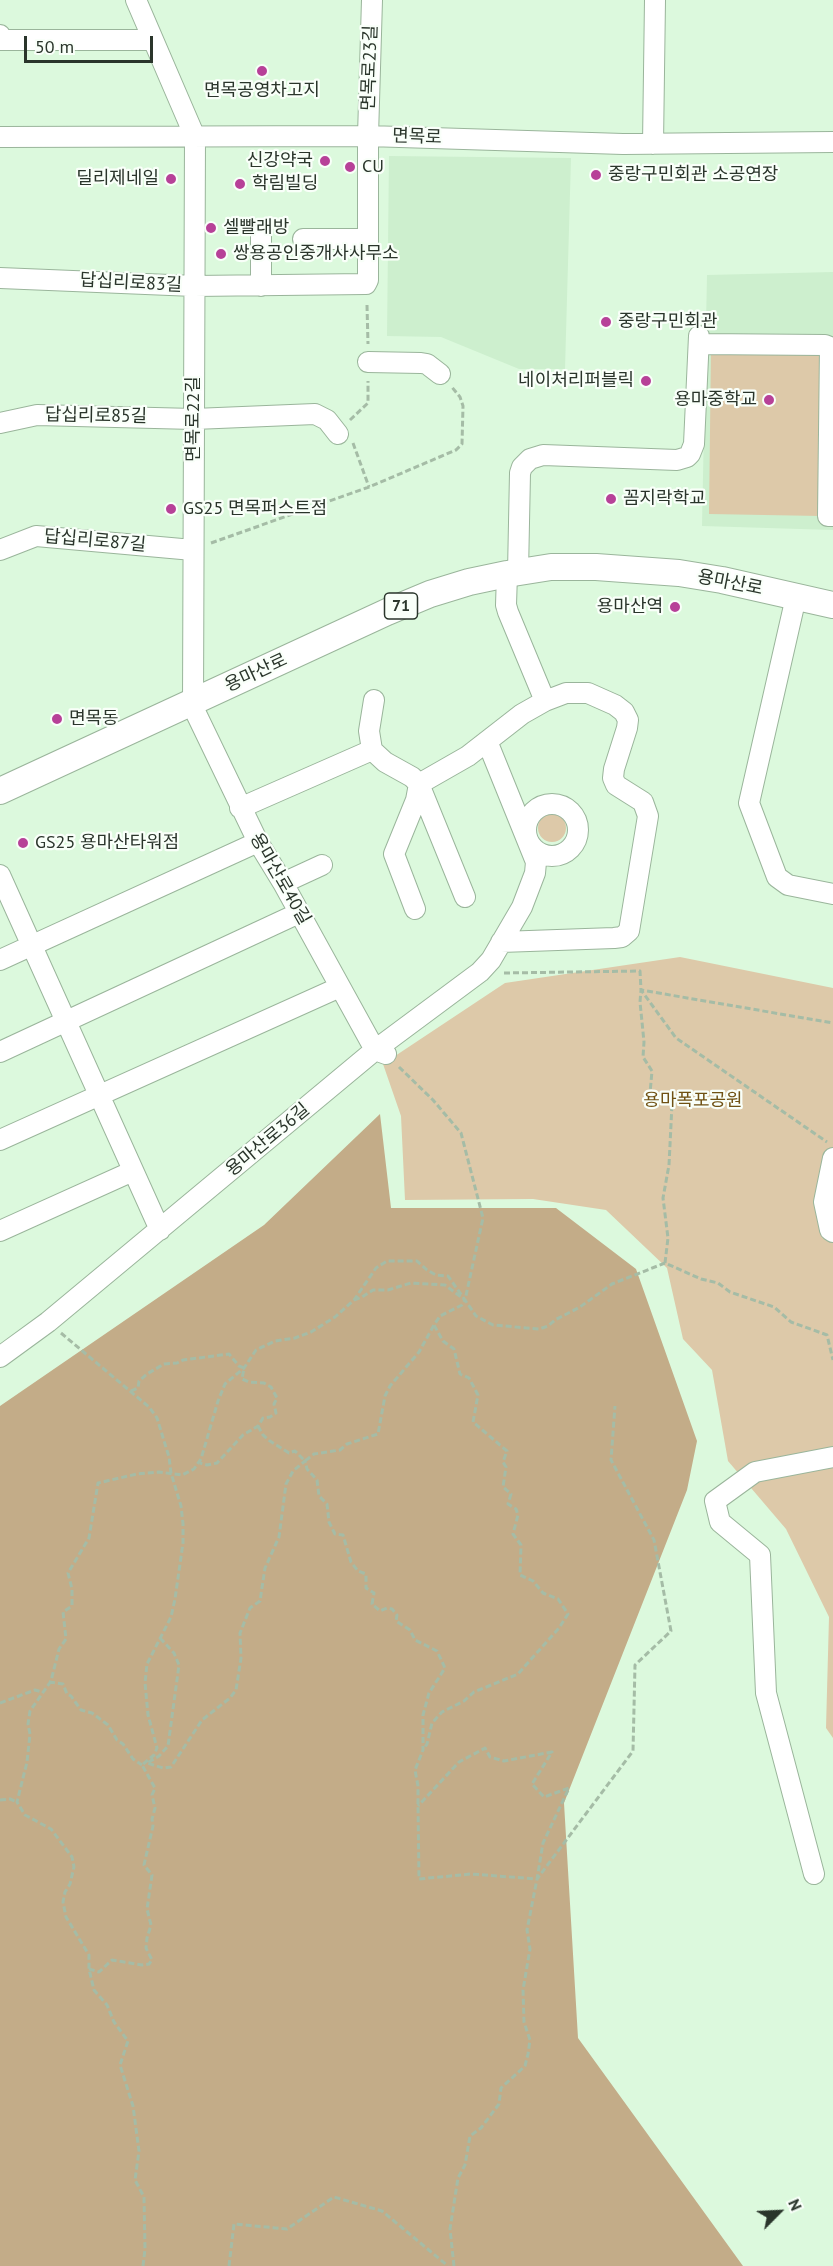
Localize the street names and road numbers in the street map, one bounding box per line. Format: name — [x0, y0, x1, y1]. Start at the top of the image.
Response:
street label: 면목로23길 — [358, 25, 382, 111]
street label: 면목로 — [392, 125, 442, 149]
street label: 답십리로83길 — [79, 270, 183, 296]
street label: 면목로22길 — [183, 376, 205, 462]
street label: 답십리로85길 — [45, 404, 147, 428]
street label: 답십리로87길 — [43, 526, 147, 556]
street label: 용마산로 — [695, 566, 765, 600]
road number: 71 — [384, 593, 418, 619]
street label: 용마산로 — [221, 649, 291, 697]
street label: 용마산로40길 — [245, 829, 315, 929]
street label: 용마산로36길 — [222, 1099, 314, 1181]

